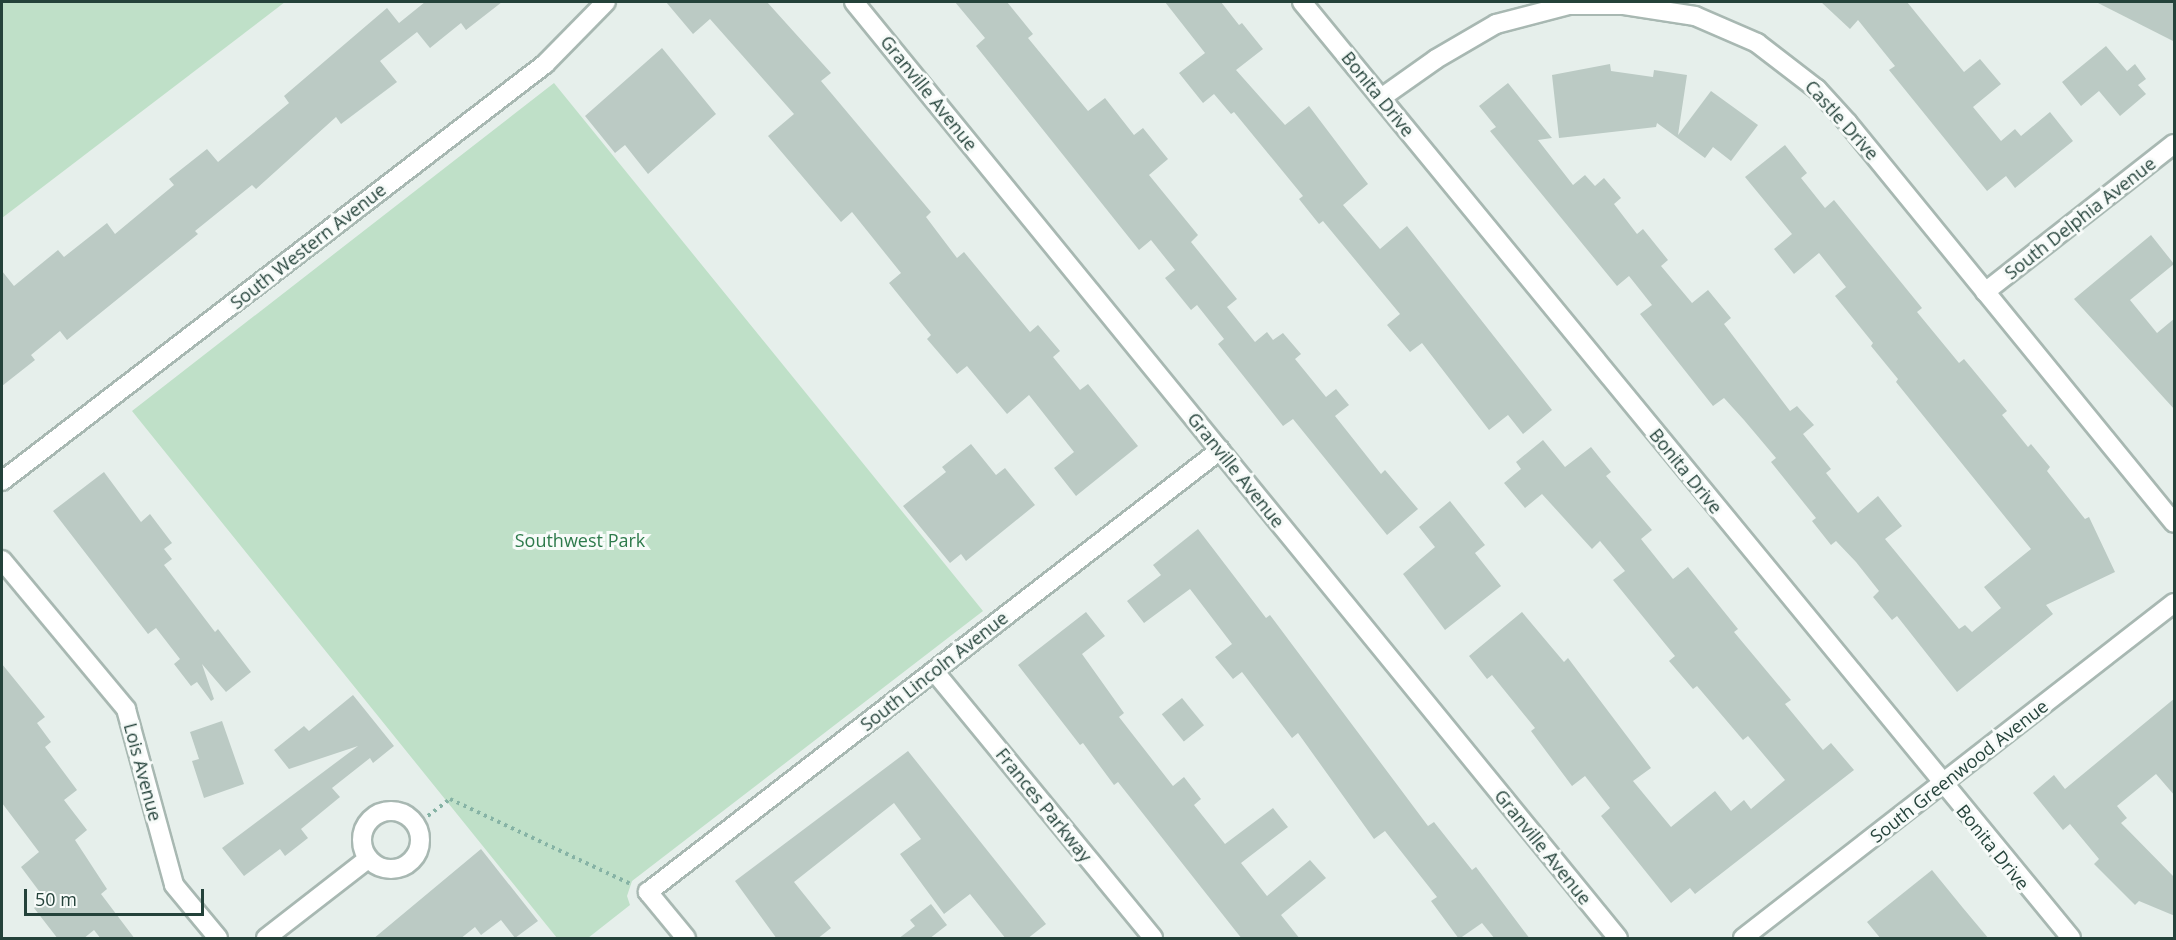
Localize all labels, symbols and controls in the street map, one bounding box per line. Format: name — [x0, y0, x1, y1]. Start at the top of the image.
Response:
street label: Granville Avenue — [876, 31, 982, 155]
street label: Bonita Drive — [1337, 47, 1419, 141]
street label: Castle Drive — [1801, 76, 1883, 164]
street label: South Delphia Avenue — [2000, 152, 2160, 284]
street label: South Western Avenue — [226, 179, 390, 313]
street label: Granville Avenue — [1183, 408, 1289, 532]
street label: Bonita Drive — [1645, 424, 1727, 518]
park label: Southwest Park — [515, 529, 645, 551]
street label: South Lincoln Avenue — [856, 607, 1012, 735]
street label: South Greenwood Avenue — [1866, 695, 2052, 847]
street label: Lois Avenue — [120, 721, 166, 823]
street label: Frances Parkway — [991, 744, 1097, 866]
street label: Granville Avenue — [1490, 785, 1596, 909]
street label: Bonita Drive — [1952, 800, 2034, 894]
scale bar — [27, 877, 207, 915]
text: 50 m — [35, 887, 77, 911]

